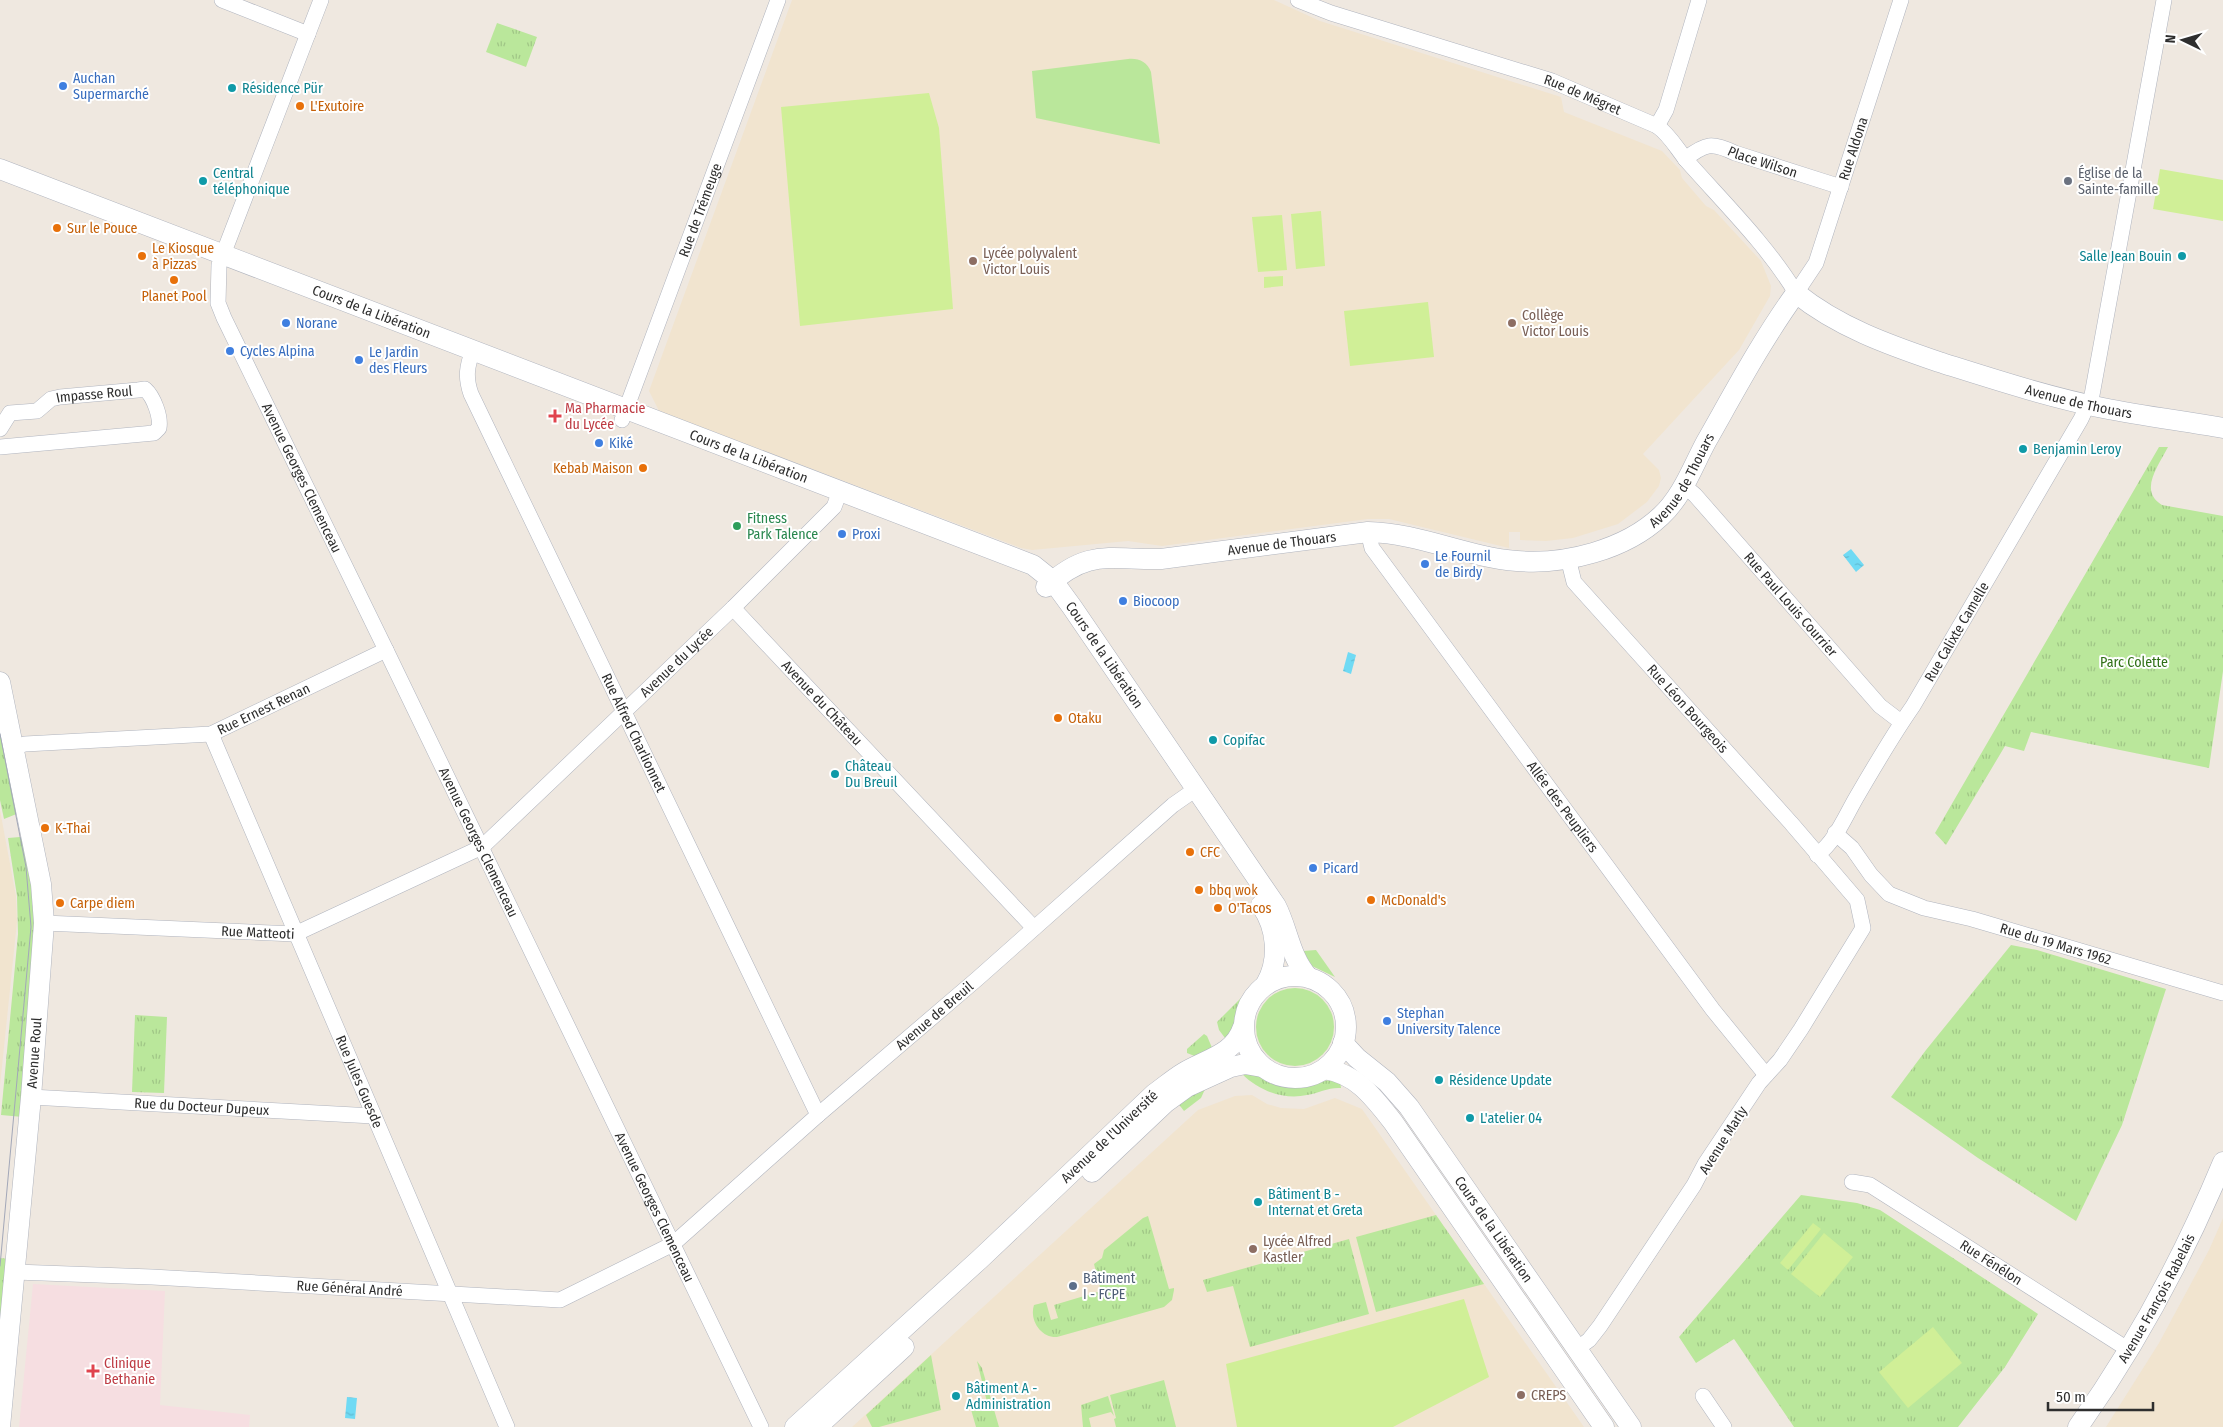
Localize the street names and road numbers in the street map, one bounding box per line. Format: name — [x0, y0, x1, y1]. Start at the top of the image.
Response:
street label: Rue de Mégret — [1542, 71, 1624, 119]
street label: Rue Aldona — [1835, 115, 1872, 182]
street label: Place Wilson — [1725, 143, 1799, 181]
street label: Rue de Trémeuge — [675, 161, 726, 259]
street label: Cours de la Libération — [310, 282, 433, 342]
street label: Avenue de Thouars — [2023, 381, 2133, 422]
street label: Impasse Roul — [55, 383, 133, 407]
street label: Avenue Georges Clemenceau — [258, 400, 345, 556]
street label: Cours de la Libération — [687, 426, 810, 487]
street label: Avenue de Thouars — [1646, 430, 1718, 532]
street label: Avenue de Thouars — [1227, 528, 1337, 559]
street label: Rue Paul Louis Courrier — [1740, 549, 1841, 660]
street label: Rue Calixte Camelle — [1921, 579, 1993, 685]
street label: Cours de la Libération — [1062, 598, 1147, 712]
street label: Avenue du Lycée — [637, 623, 717, 701]
street label: Avenue du Château — [778, 657, 866, 749]
street label: Rue Léon Bourgeois — [1643, 661, 1732, 757]
street label: Rue Alfred Charlionnet — [598, 671, 670, 795]
street label: Rue Ernest Renan — [215, 680, 313, 739]
street label: Allée des Peupliers — [1523, 758, 1602, 856]
street label: Avenue Georges Clemenceau — [435, 765, 522, 920]
street label: Rue du 19 Mars 1962 — [1998, 920, 2113, 969]
street label: Rue Matteoti — [221, 923, 295, 943]
street label: Avenue de Breuil — [892, 978, 977, 1054]
street label: Avenue Roul — [24, 1017, 45, 1089]
street label: Rue Jules Guesde — [332, 1033, 386, 1131]
street label: Avenue de l'Université — [1058, 1087, 1162, 1187]
street label: Rue du Docteur Dupeux — [134, 1095, 270, 1119]
street label: Avenue Marly — [1696, 1103, 1751, 1177]
street label: Avenue Georges Clemenceau — [611, 1129, 698, 1285]
street label: Cours de la Libération — [1451, 1173, 1536, 1286]
street label: Avenue François Rabelais — [2115, 1231, 2199, 1366]
street label: Rue Fénélon — [1957, 1237, 2025, 1289]
street label: Rue Général André — [296, 1277, 403, 1300]

